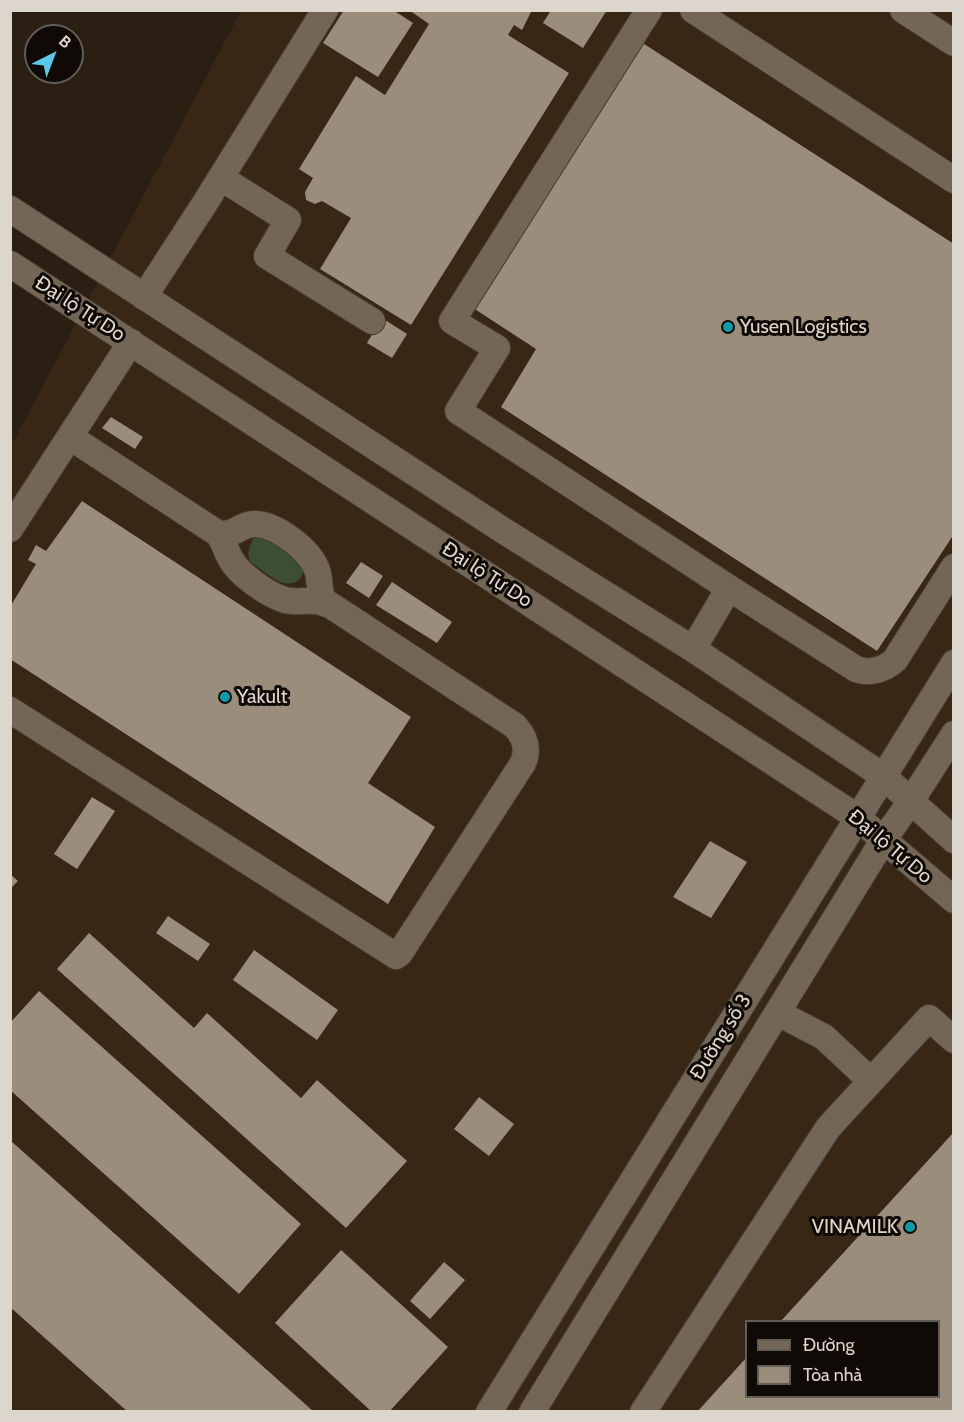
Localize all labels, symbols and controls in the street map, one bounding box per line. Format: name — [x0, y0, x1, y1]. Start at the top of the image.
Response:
north arrow — [24, 24, 84, 84]
text: B — [55, 31, 75, 52]
street label: Đại lộ Tự Do — [31, 271, 129, 347]
place label: Yusen Logistics — [740, 315, 867, 339]
marker: Yusen Logistics — [721, 320, 735, 334]
street label: Đại lộ Tự Do — [438, 537, 536, 613]
place label: Yakult — [237, 685, 287, 709]
marker: Yakult — [218, 690, 232, 704]
street label: Đại lộ Tự Do — [843, 805, 937, 889]
street label: Đường số 3 — [685, 990, 757, 1084]
place label: VINAMILK — [812, 1215, 898, 1239]
marker: VINAMILK — [903, 1220, 917, 1234]
legend — [745, 1320, 940, 1398]
text: Đường — [803, 1334, 854, 1356]
text: Tòa nhà — [803, 1364, 862, 1386]

